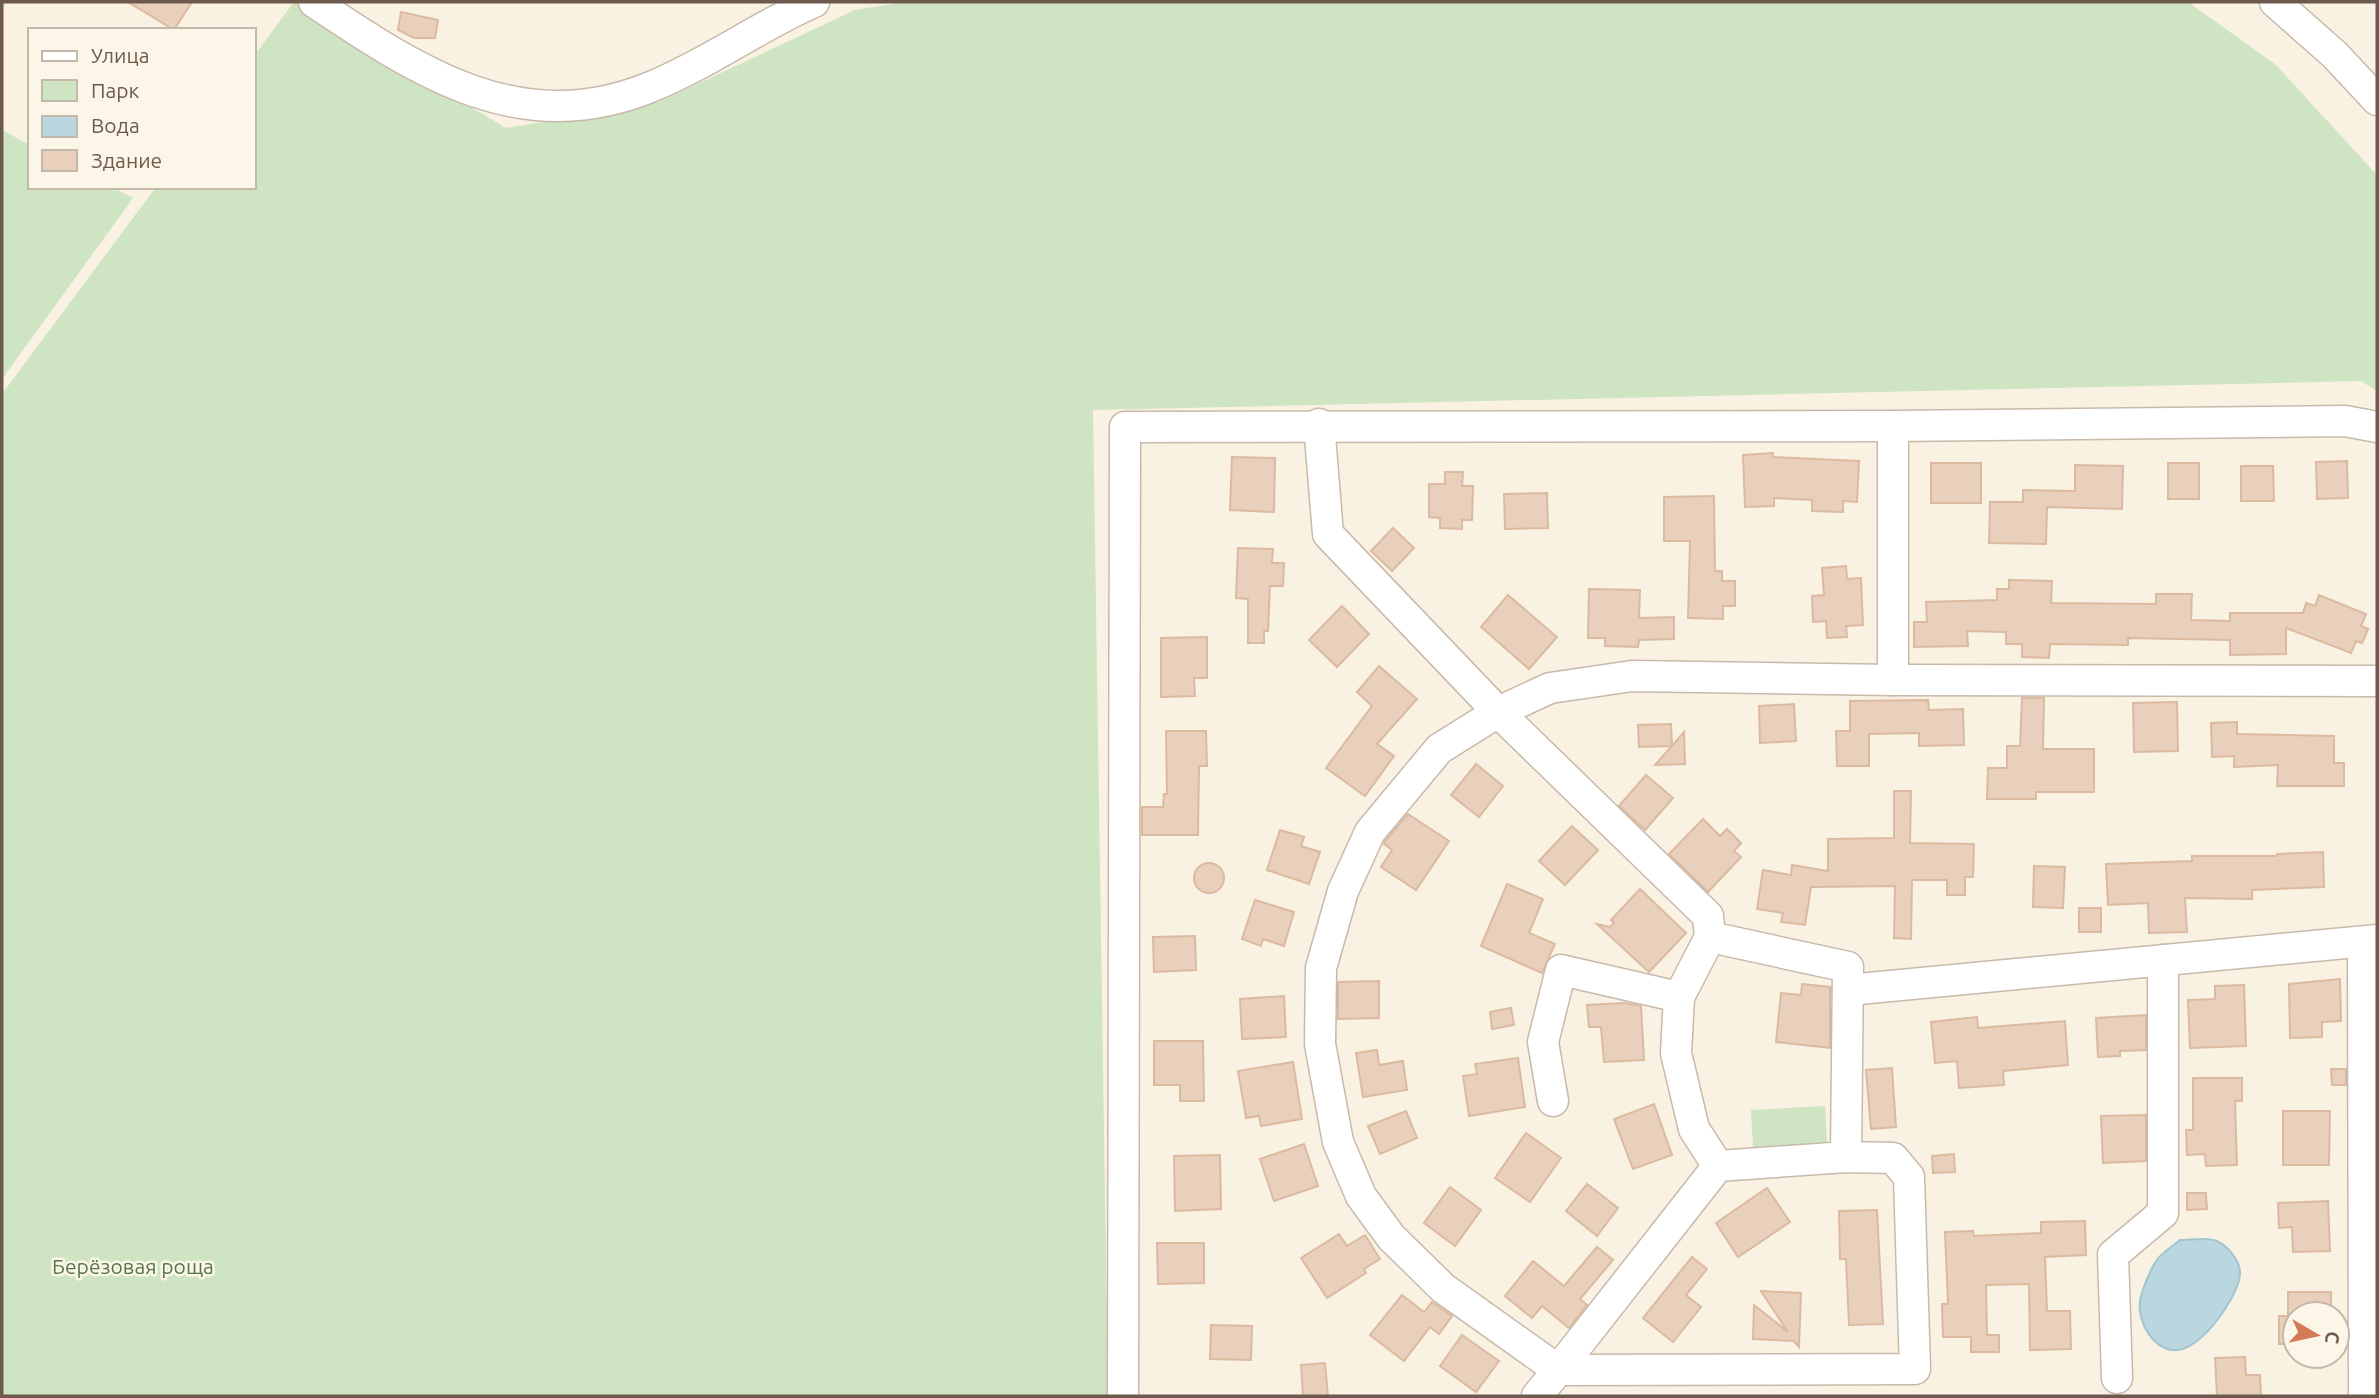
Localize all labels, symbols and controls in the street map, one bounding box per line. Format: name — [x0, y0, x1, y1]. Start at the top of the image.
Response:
legend — [28, 28, 256, 189]
text: Улица — [91, 43, 149, 67]
text: Парк — [91, 78, 140, 102]
text: Вода — [91, 113, 140, 137]
text: Здание — [91, 148, 162, 172]
park label: Берёзовая роща — [52, 1254, 214, 1278]
north arrow — [2281, 1300, 2351, 1370]
text: С — [2321, 1330, 2345, 1345]

